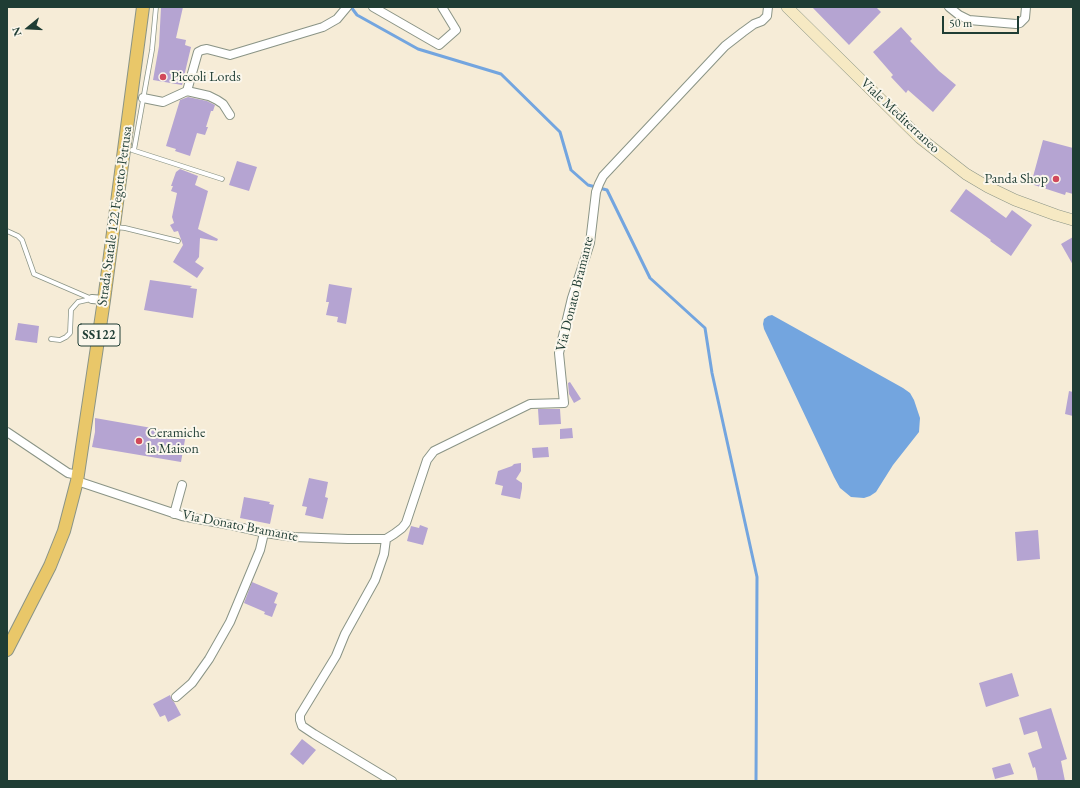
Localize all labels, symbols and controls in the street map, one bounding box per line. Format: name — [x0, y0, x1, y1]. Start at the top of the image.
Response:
north arrow — [8, 8, 48, 48]
scale bar — [944, 8, 1021, 34]
text: 50 m — [949, 15, 972, 31]
text: N — [9, 25, 25, 38]
place label: Piccoli Lords — [171, 69, 241, 85]
marker: Piccoli Lords — [158, 72, 168, 82]
street label: Viale Mediterraneo — [857, 75, 943, 157]
street label: Strada Statale 122 Fegotto-Petrusa — [94, 125, 136, 307]
place label: Panda Shop — [985, 171, 1048, 187]
marker: Panda Shop — [1051, 174, 1061, 184]
street label: Via Donato Bramante — [553, 235, 597, 353]
road number: SS122 — [78, 324, 120, 346]
place label: Ceramiche la Maison — [147, 425, 205, 458]
marker: Ceramiche la Maison — [134, 436, 144, 446]
street label: Via Donato Bramante — [181, 507, 299, 545]

